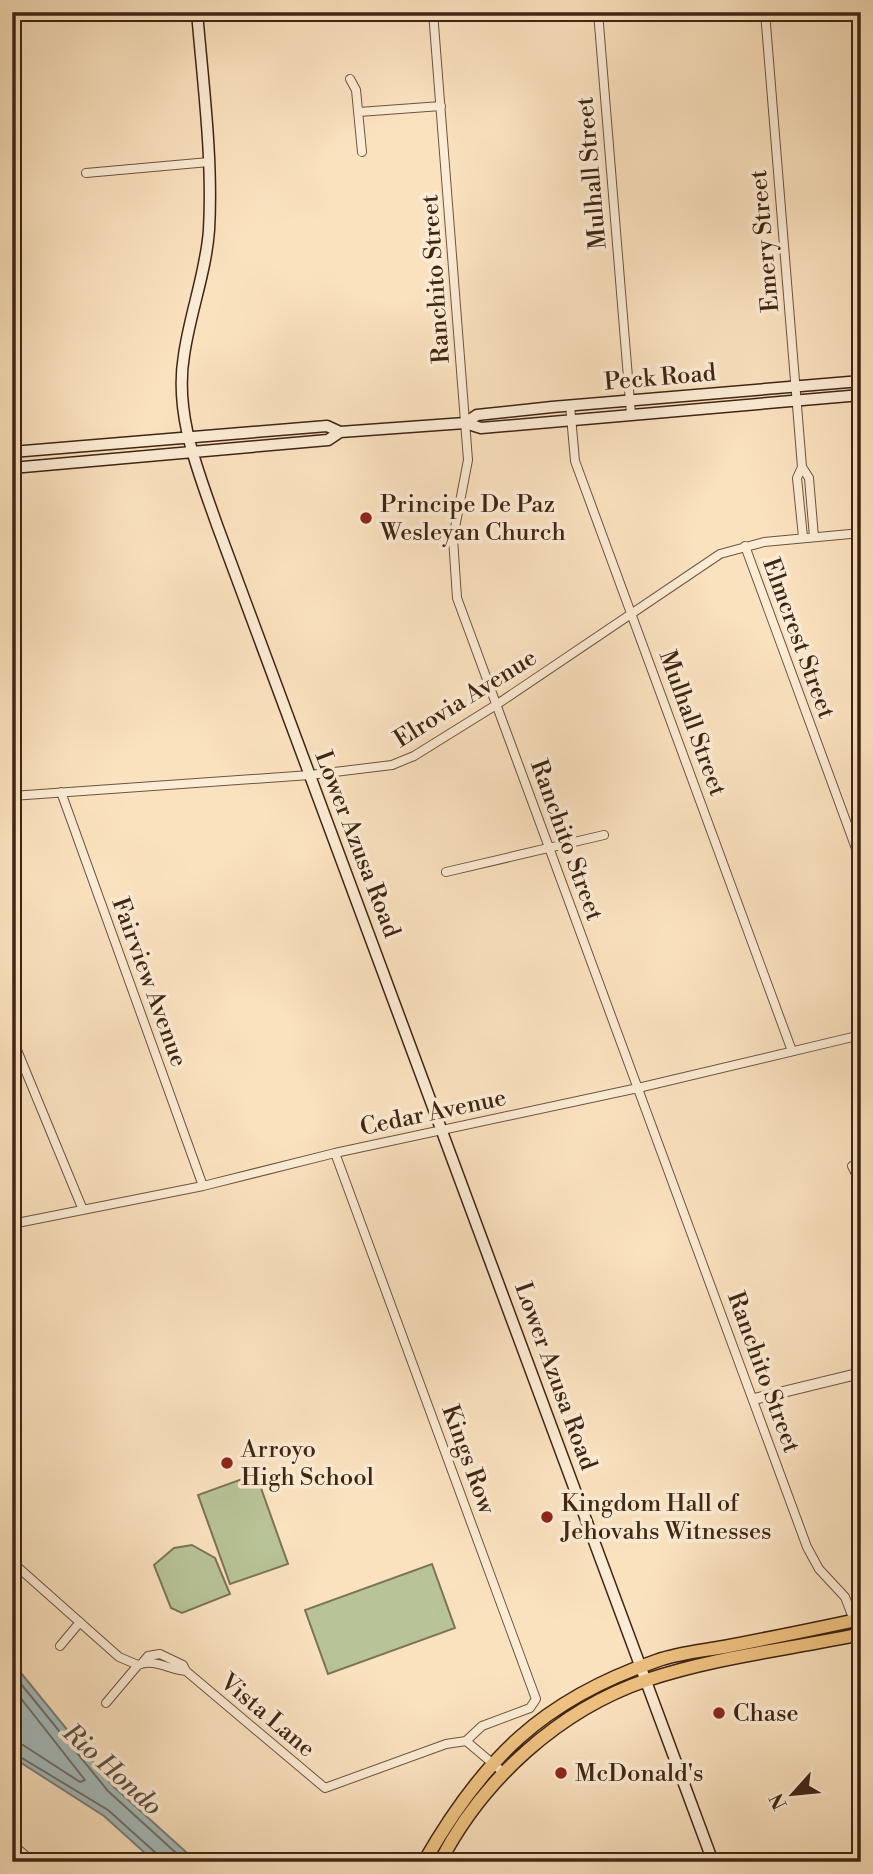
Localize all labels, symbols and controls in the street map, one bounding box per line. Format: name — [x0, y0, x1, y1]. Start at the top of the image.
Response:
street label: Mulhall Street — [570, 95, 614, 250]
street label: Emery Street — [744, 168, 786, 313]
street label: Ranchito Street — [415, 193, 457, 364]
street label: Peck Road — [603, 358, 718, 398]
place label: Principe De Paz Wesleyan Church — [379, 490, 566, 548]
marker: Principe De Paz Wesleyan Church — [358, 510, 374, 526]
street label: Elmcrest Street — [755, 554, 841, 723]
street label: Elrovia Avenue — [389, 643, 543, 755]
street label: Mulhall Street — [652, 646, 732, 801]
street label: Lower Azusa Road — [308, 747, 407, 942]
street label: Ranchito Street — [523, 756, 609, 925]
street label: Fairview Avenue — [104, 894, 194, 1071]
street label: Cedar Avenue — [357, 1083, 509, 1143]
street label: Lower Azusa Road — [507, 1278, 603, 1475]
street label: Ranchito Street — [720, 1288, 806, 1457]
street label: Kings Row — [435, 1401, 502, 1519]
place label: Arroyo High School — [240, 1435, 374, 1493]
marker: Arroyo High School — [219, 1455, 235, 1471]
place label: Kingdom Hall of Jehovahs Witnesses — [560, 1489, 772, 1547]
marker: Kingdom Hall of Jehovahs Witnesses — [539, 1509, 555, 1525]
street label: Vista Lane — [213, 1667, 321, 1764]
place label: Chase — [733, 1699, 799, 1729]
marker: Chase — [711, 1705, 727, 1721]
water label: Rio Hondo — [55, 1716, 168, 1823]
north arrow — [758, 1758, 828, 1828]
place label: McDonald's — [575, 1759, 704, 1789]
marker: McDonald's — [553, 1765, 569, 1781]
text: N — [765, 1789, 793, 1813]

